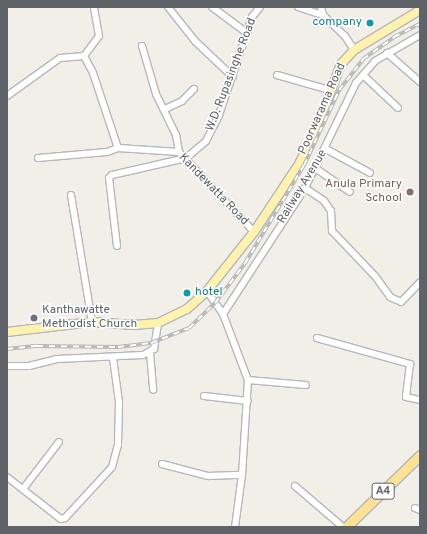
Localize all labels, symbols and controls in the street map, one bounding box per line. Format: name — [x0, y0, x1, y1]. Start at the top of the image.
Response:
street label: W.D. Rupasinghe Road — [204, 16, 260, 134]
place label: company — [312, 16, 362, 30]
marker: company — [365, 18, 375, 28]
street label: Poorwarama Road — [296, 61, 350, 157]
street label: Railway Avenue — [275, 147, 331, 227]
street label: Kandewatta Road — [175, 151, 251, 229]
place label: Anula Primary School — [325, 178, 402, 206]
marker: Anula Primary School — [405, 187, 415, 197]
place label: hotel — [195, 286, 223, 300]
marker: hotel — [182, 288, 192, 298]
place label: Kanthawatte Methodist Church — [42, 304, 137, 332]
marker: Kanthawatte Methodist Church — [29, 313, 39, 323]
road number: A4 — [371, 482, 395, 500]

